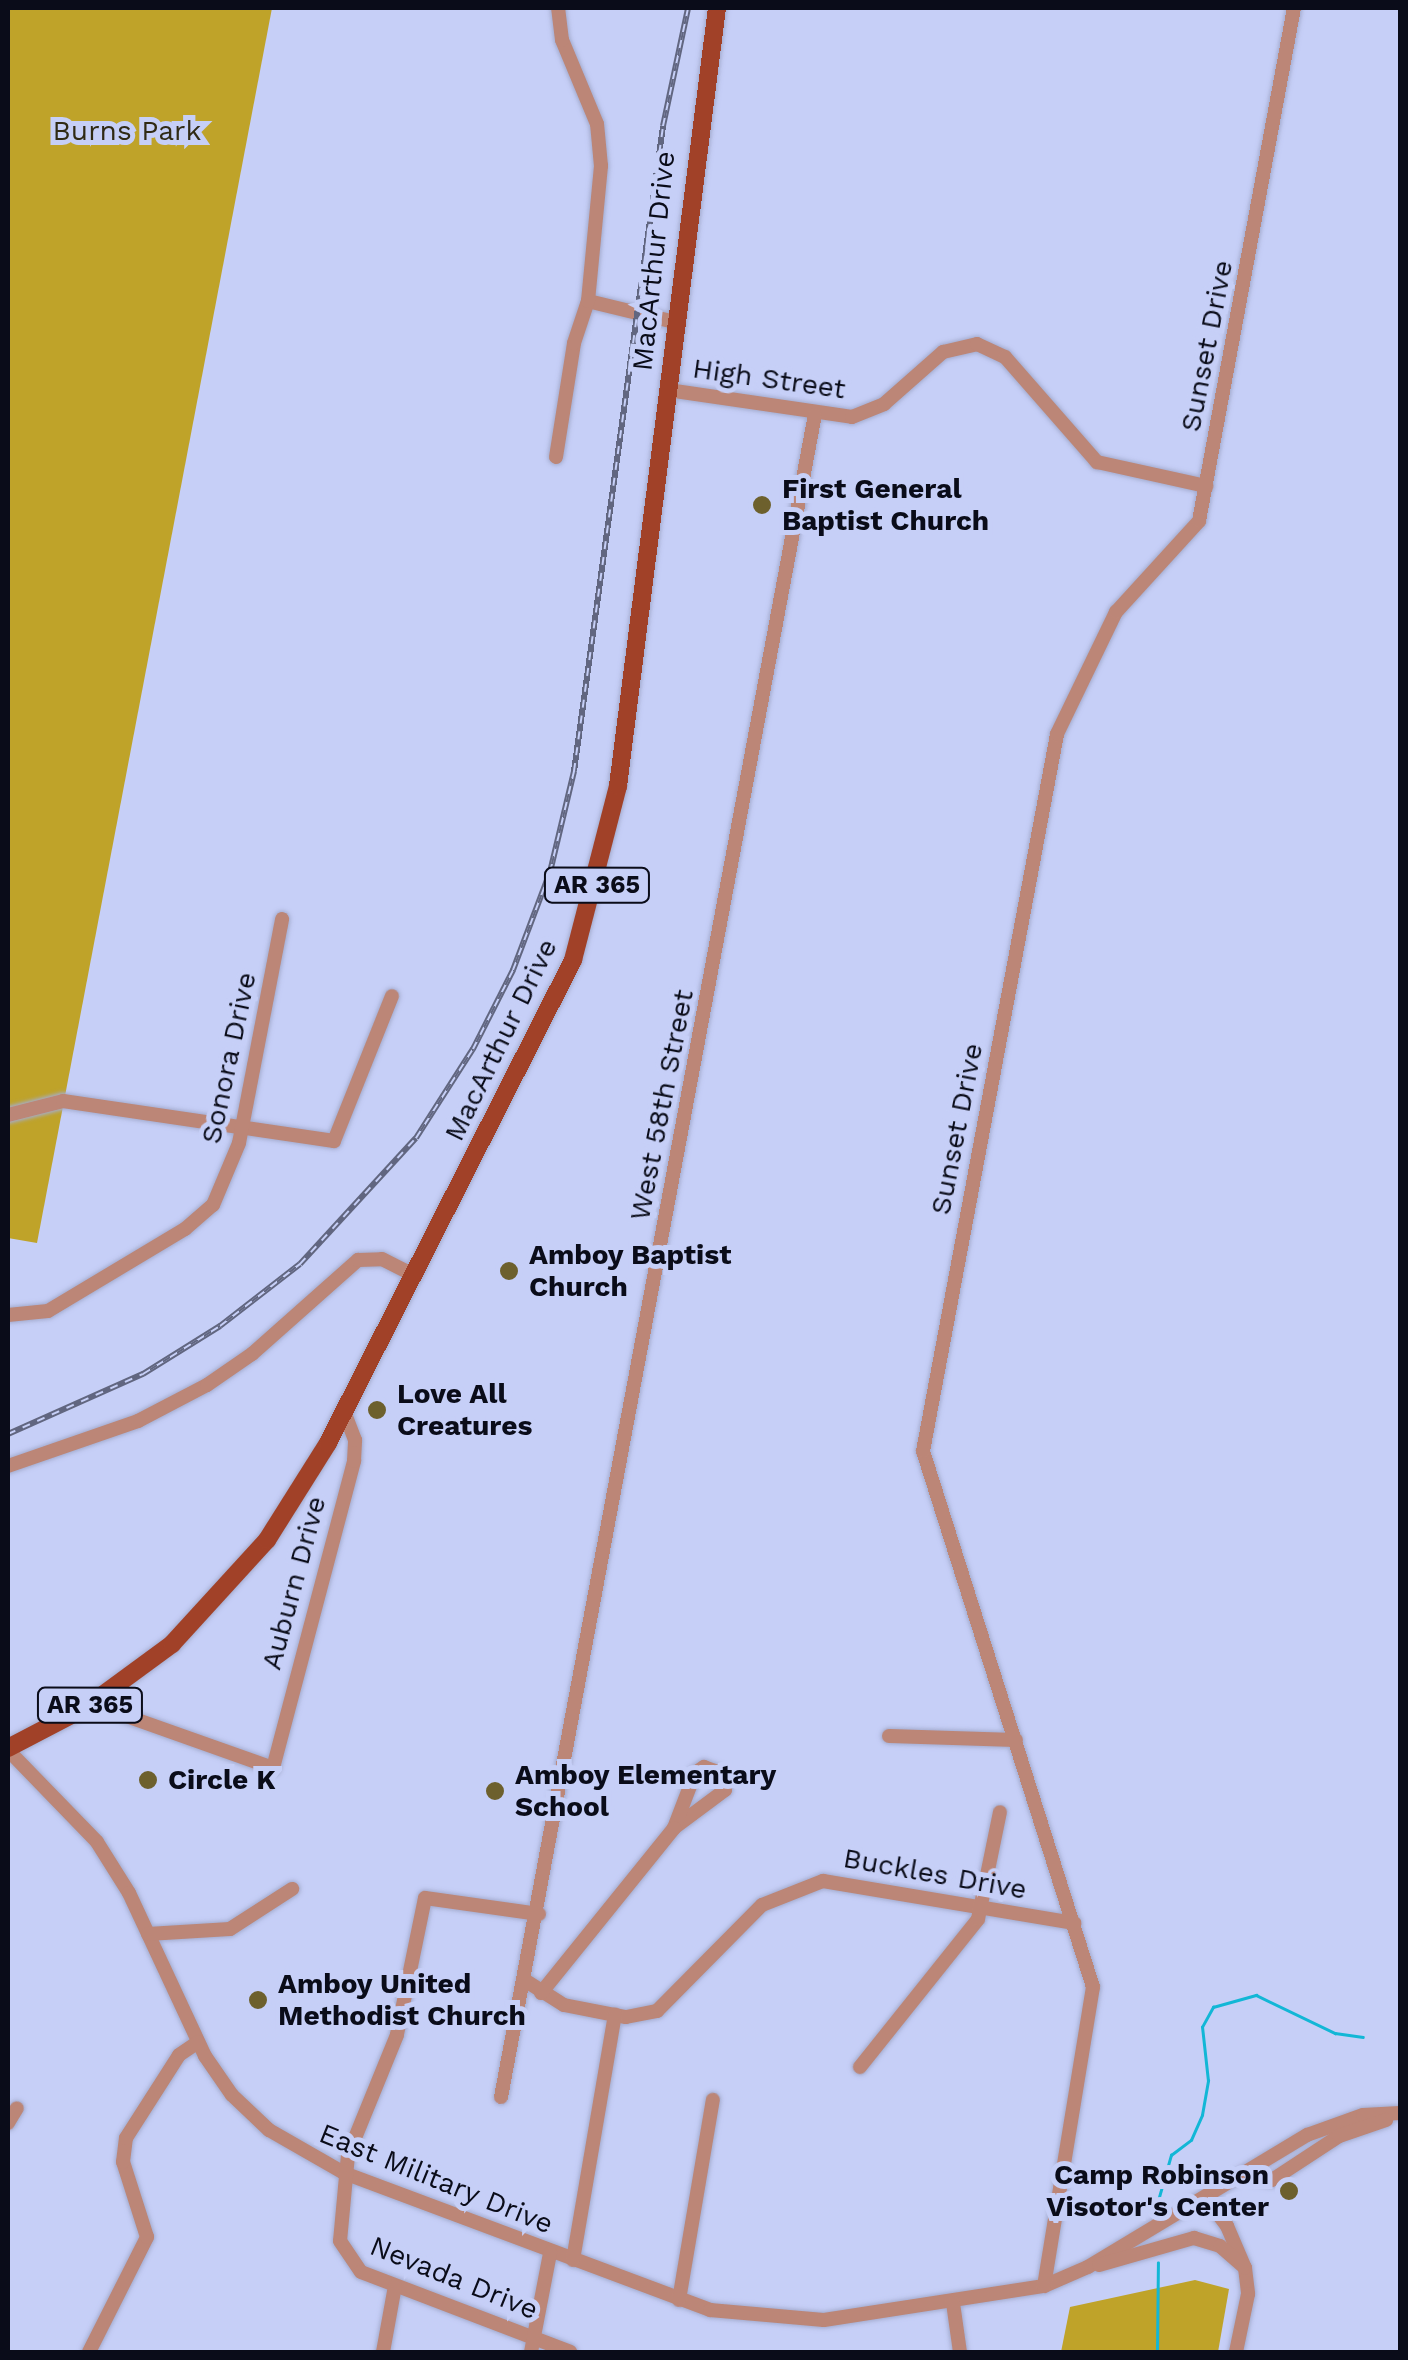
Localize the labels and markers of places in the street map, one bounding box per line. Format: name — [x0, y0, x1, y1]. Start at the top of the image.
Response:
place label: First General Baptist Church — [782, 472, 989, 538]
marker: First General Baptist Church — [751, 494, 773, 516]
place label: Amboy Baptist Church — [529, 1238, 732, 1304]
marker: Amboy Baptist Church — [498, 1260, 520, 1282]
place label: Love All Creatures — [397, 1377, 532, 1443]
marker: Love All Creatures — [366, 1399, 388, 1421]
place label: Amboy Elementary School — [515, 1758, 777, 1824]
place label: Circle K — [168, 1763, 276, 1797]
marker: Circle K — [137, 1769, 159, 1791]
marker: Amboy Elementary School — [484, 1780, 506, 1802]
place label: Amboy United Methodist Church — [278, 1967, 526, 2033]
marker: Amboy United Methodist Church — [247, 1989, 269, 2011]
place label: Camp Robinson Visotor's Center — [1046, 2158, 1269, 2224]
marker: Camp Robinson Visotor's Center — [1278, 2180, 1300, 2202]

